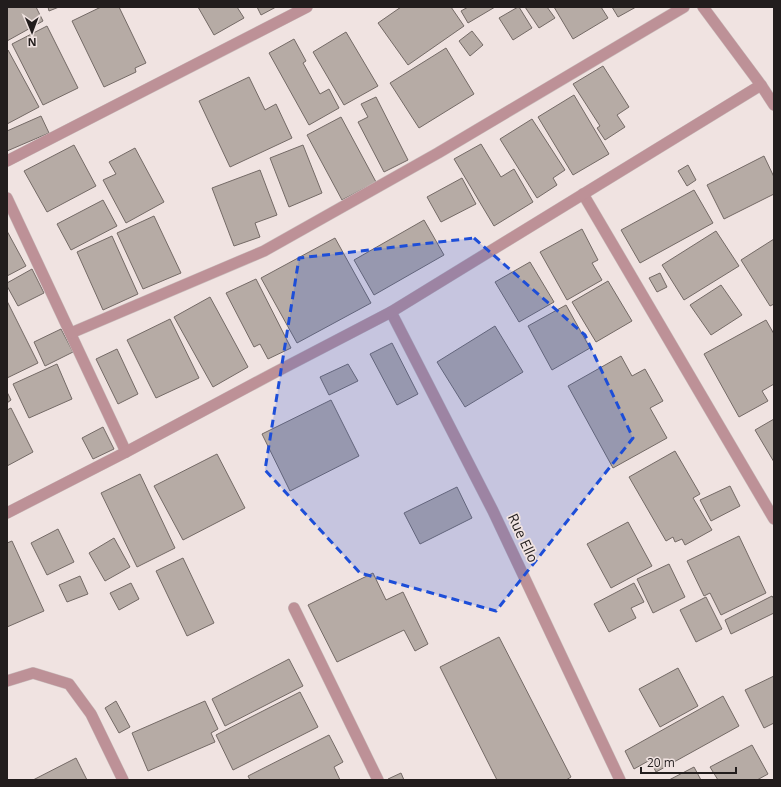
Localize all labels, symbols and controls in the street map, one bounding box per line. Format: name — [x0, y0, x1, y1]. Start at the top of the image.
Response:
north arrow — [12, 12, 52, 52]
text: N — [28, 35, 37, 50]
street label: Rue Ello — [504, 510, 543, 565]
scale bar — [641, 749, 736, 775]
text: 20 m — [647, 754, 675, 771]

